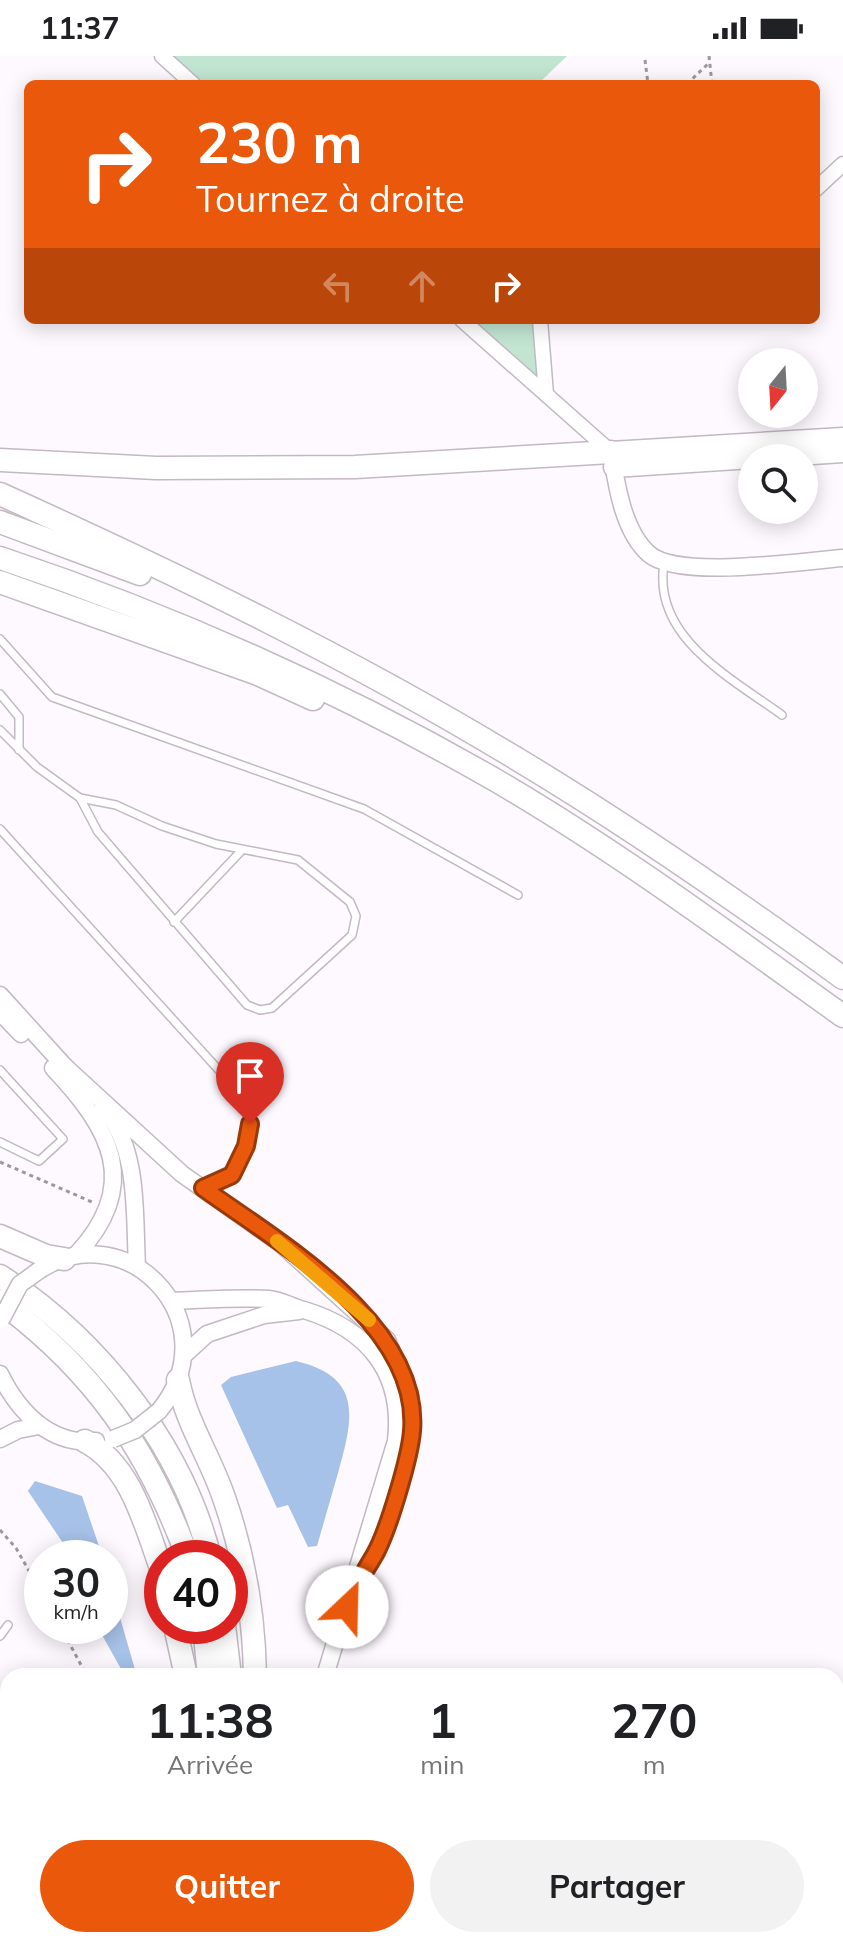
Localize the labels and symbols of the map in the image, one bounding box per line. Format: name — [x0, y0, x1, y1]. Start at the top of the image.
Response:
north arrow — [738, 348, 818, 428]
pin — [216, 1042, 284, 1124]
speed limit sign: 40 — [144, 1540, 248, 1644]
position arrow — [305, 1565, 389, 1649]

